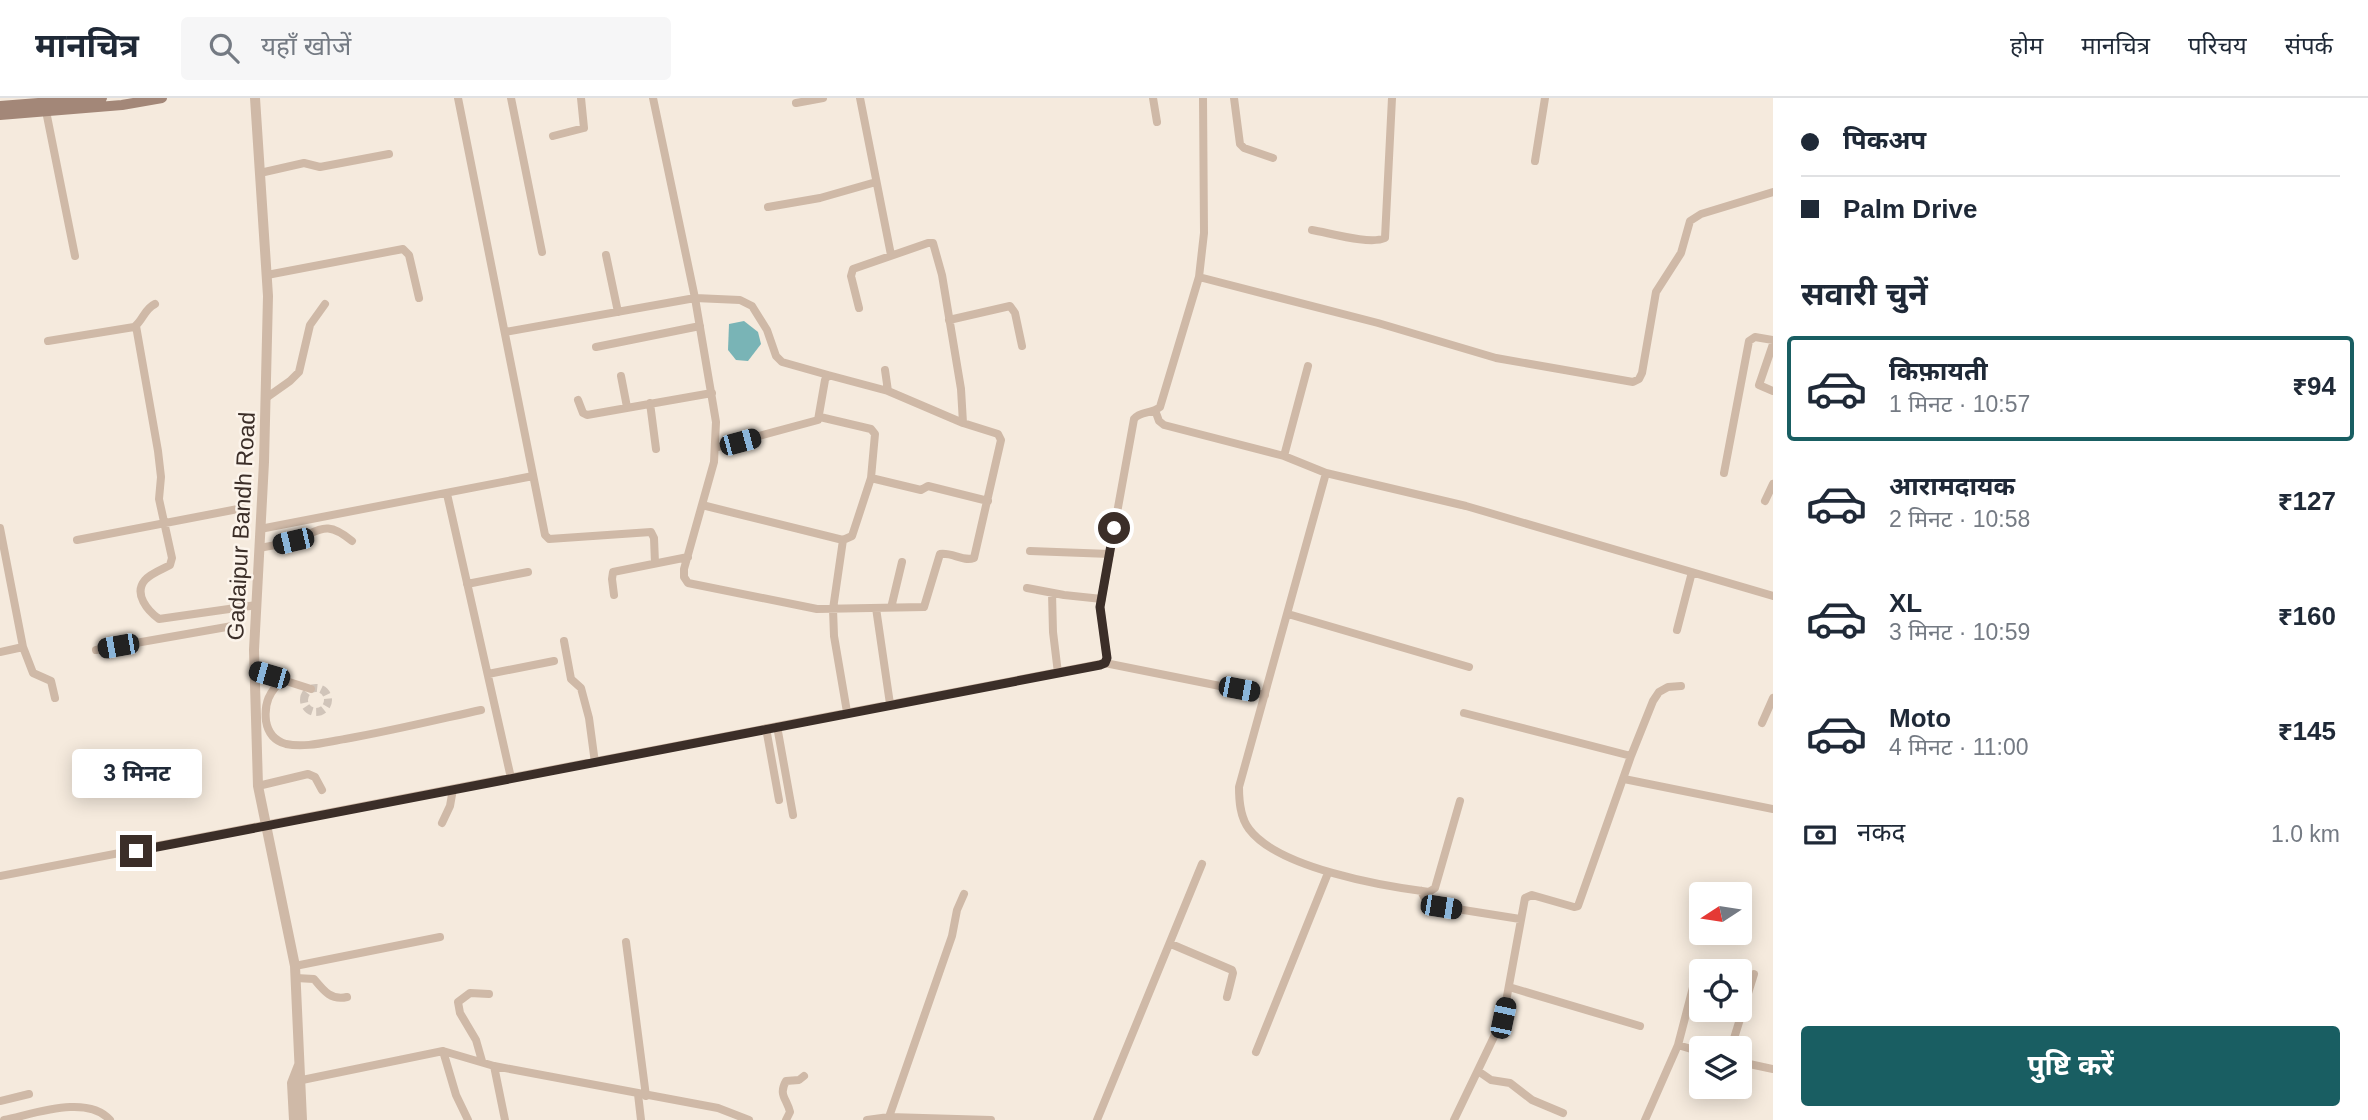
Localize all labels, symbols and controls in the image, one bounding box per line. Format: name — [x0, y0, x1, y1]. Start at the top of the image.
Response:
search box — [181, 17, 671, 80]
text: मानचित्र — [35, 27, 139, 64]
icon: search — [205, 29, 243, 67]
text: यहाँ खोजें — [261, 31, 351, 61]
text: होम — [2010, 32, 2043, 59]
text: मानचित्र — [2081, 32, 2150, 59]
text: परिचय — [2188, 32, 2247, 59]
text: संपर्क — [2285, 32, 2333, 59]
text: पिकअप — [1843, 125, 1926, 155]
text: Palm Drive — [1843, 194, 1977, 224]
text: सवारी चुनें — [1801, 276, 1928, 312]
text: किफ़ायती — [1889, 356, 1988, 386]
icon: car — [1805, 357, 1868, 420]
text: ₹94 — [2292, 371, 2336, 401]
text: 1 मिनट · 10:57 — [1889, 391, 2030, 417]
street label: Gadaipur Bandh Road — [222, 411, 260, 641]
car — [717, 426, 764, 458]
text: आरामदायक — [1889, 471, 2015, 501]
icon: car — [1805, 472, 1868, 535]
text: ₹127 — [2278, 486, 2336, 516]
text: 2 मिनट · 10:58 — [1889, 506, 2030, 532]
route start — [1098, 512, 1130, 544]
car — [271, 526, 316, 556]
icon: car — [1805, 587, 1868, 650]
text: XL — [1889, 588, 1922, 618]
text: ₹160 — [2278, 601, 2336, 631]
text: 3 मिनट · 10:59 — [1889, 619, 2030, 645]
car — [96, 632, 141, 660]
car — [246, 659, 293, 691]
car — [1217, 675, 1262, 703]
icon: car — [1805, 702, 1868, 765]
text: Moto — [1889, 703, 1951, 733]
text: ₹145 — [2278, 716, 2336, 746]
text: 4 मिनट · 11:00 — [1889, 734, 2029, 760]
callout: 3 मिनट — [71, 750, 201, 798]
text: 3 मिनट — [103, 760, 171, 786]
icon: cash — [1801, 816, 1839, 854]
text: नकद — [1857, 817, 1905, 847]
text: 1.0 km — [2271, 821, 2340, 847]
route end — [120, 835, 152, 867]
north arrow — [1689, 882, 1752, 945]
map controls — [1689, 882, 1752, 1099]
car — [1419, 893, 1464, 921]
button: locate — [1689, 959, 1752, 1022]
car — [1489, 995, 1518, 1041]
button: पुष्टि करें — [1801, 1026, 2340, 1106]
button: layers — [1689, 1036, 1752, 1099]

